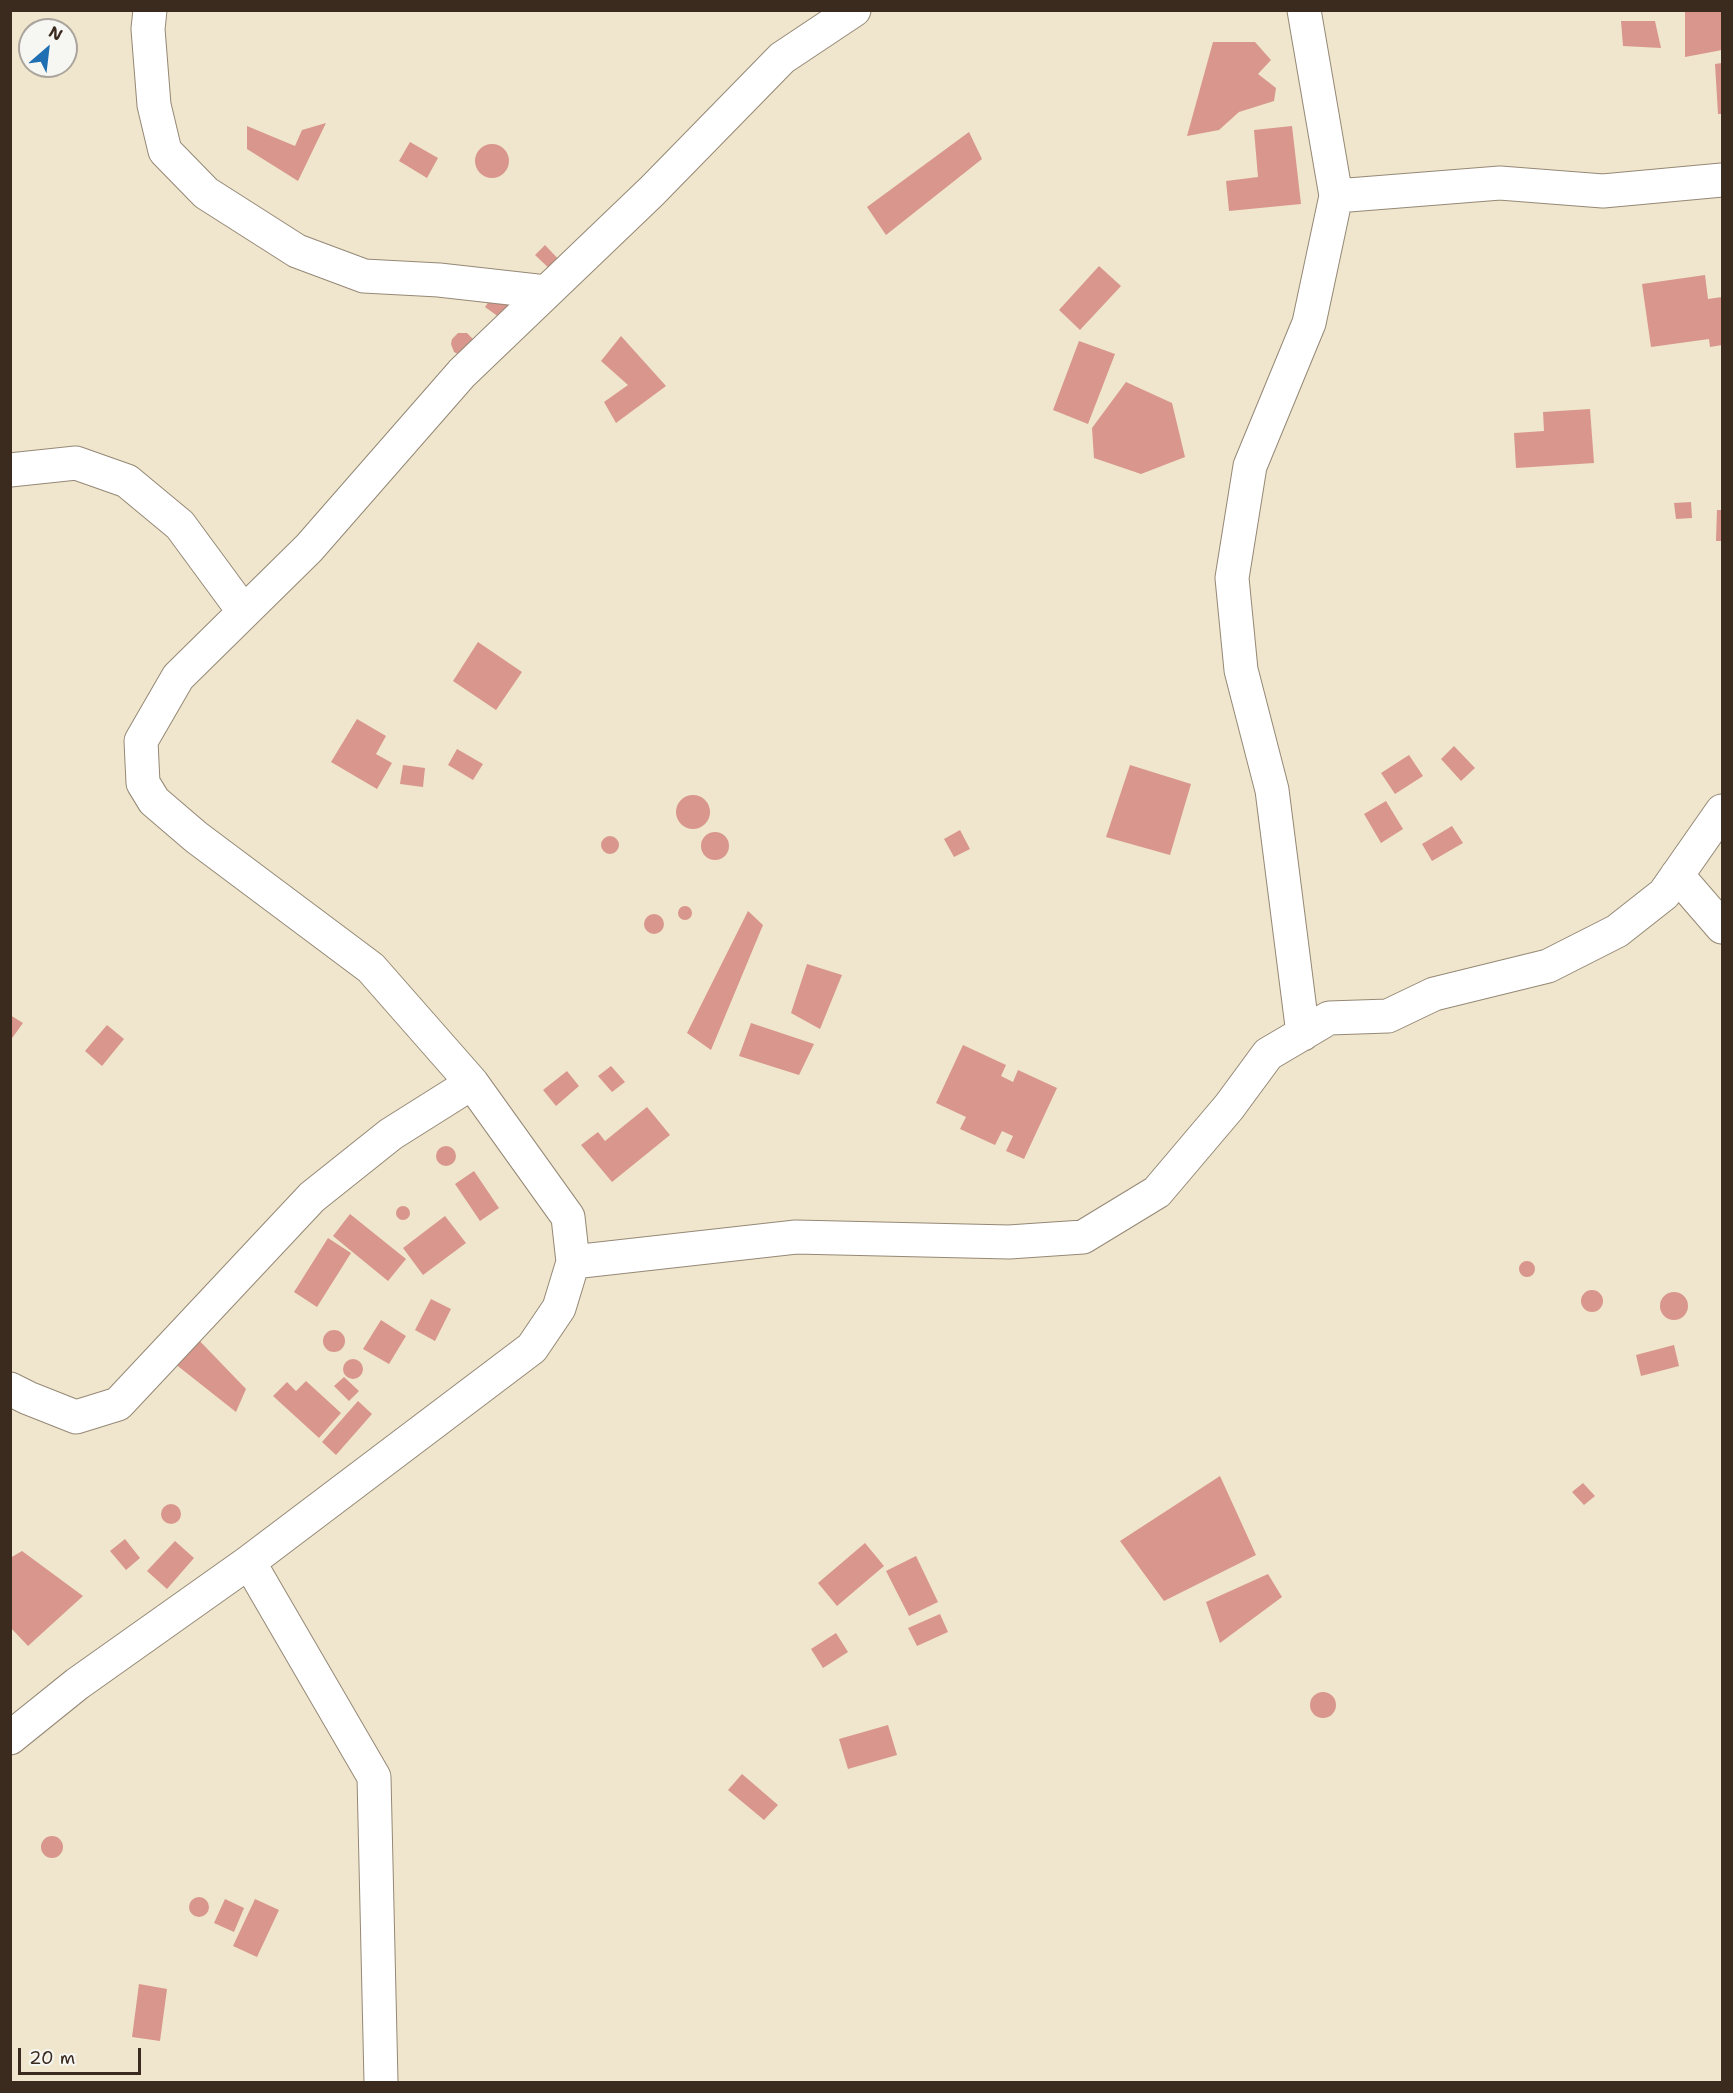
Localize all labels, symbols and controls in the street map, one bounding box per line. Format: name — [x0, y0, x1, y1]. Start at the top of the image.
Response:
north arrow — [18, 18, 78, 78]
text: N — [45, 21, 66, 46]
scale bar — [21, 2036, 144, 2074]
text: 20 m — [29, 2046, 75, 2070]

